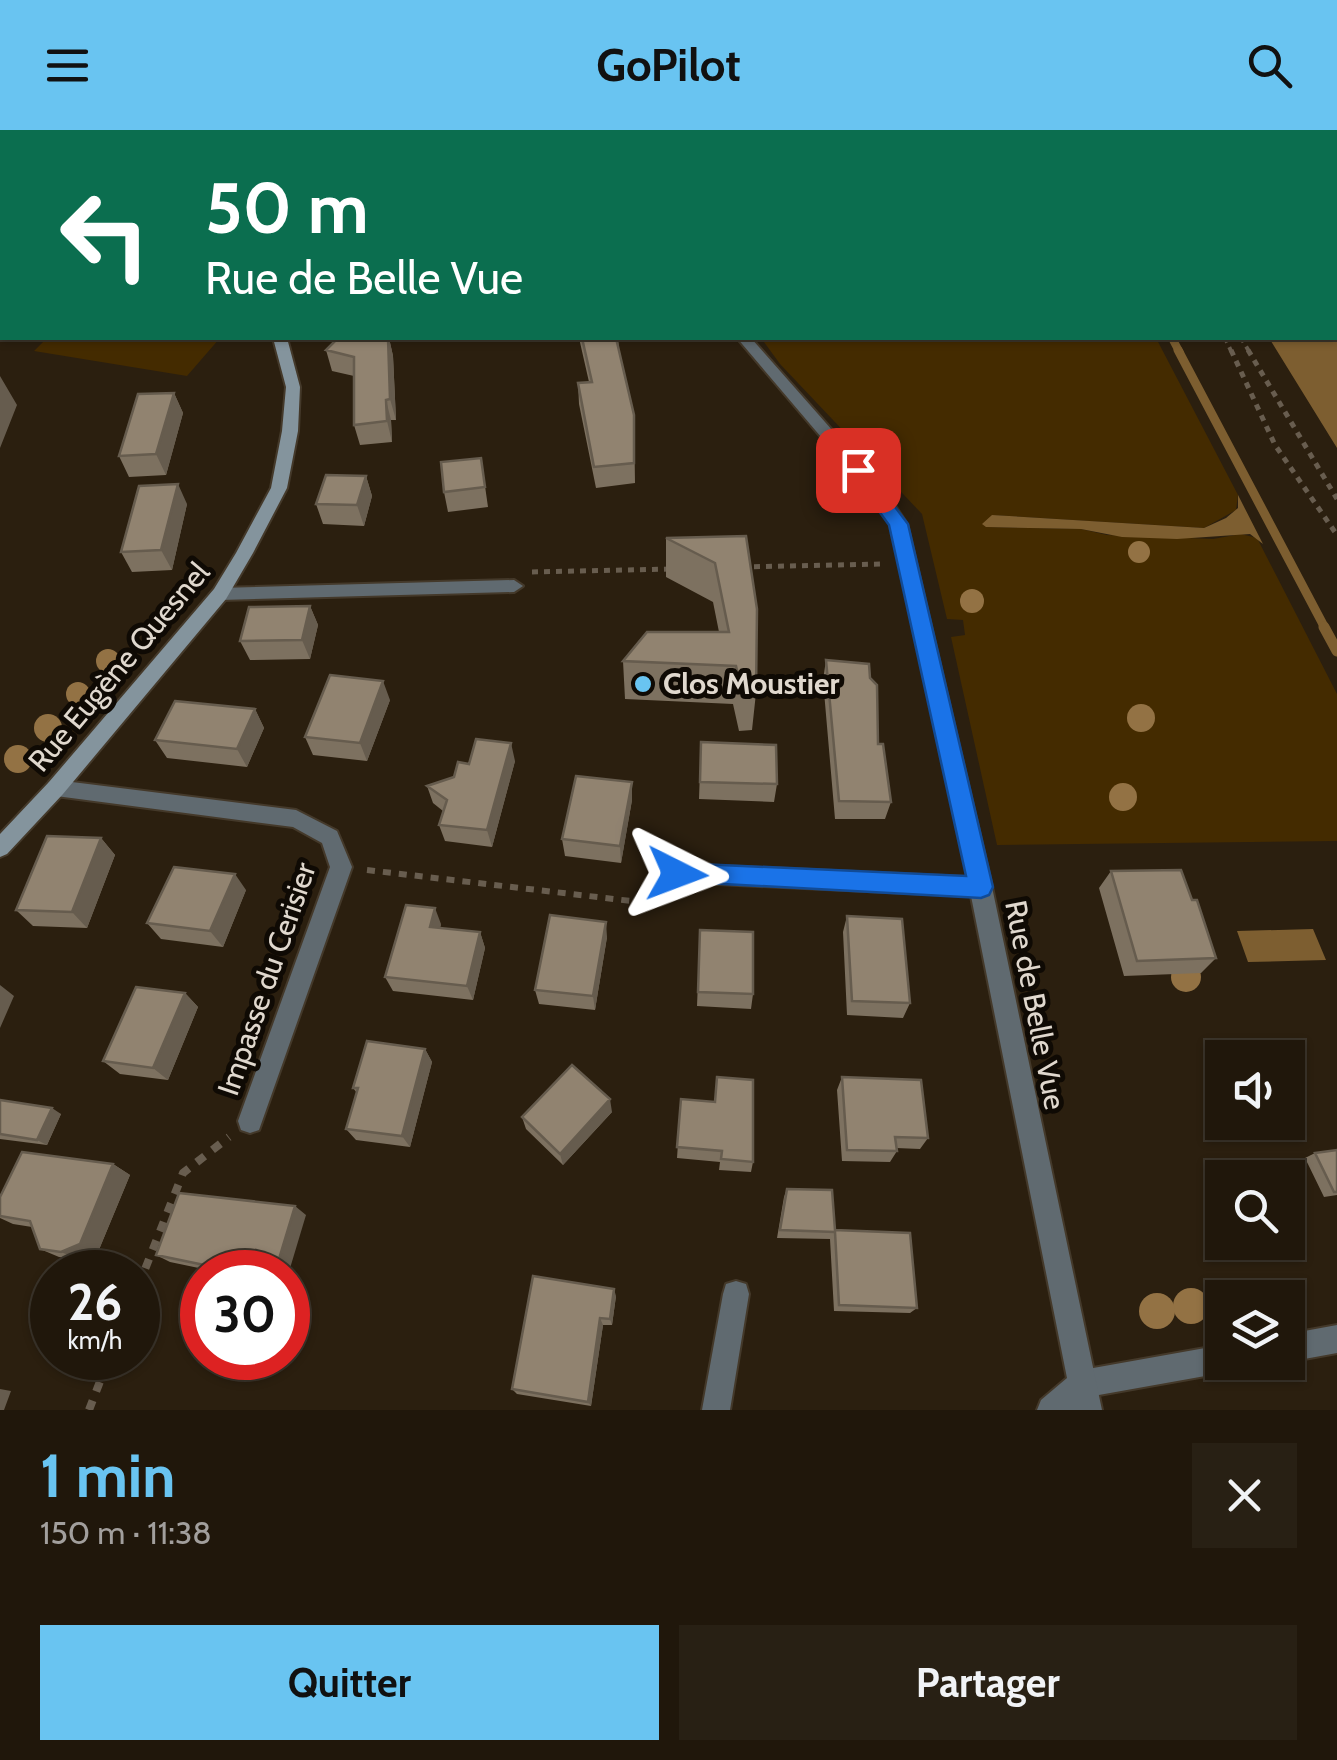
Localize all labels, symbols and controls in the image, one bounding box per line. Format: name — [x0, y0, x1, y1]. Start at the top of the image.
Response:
icon: menu — [40, 38, 95, 93]
text: GoPilot — [596, 38, 741, 92]
icon: search — [1242, 38, 1297, 93]
text: 50 m — [205, 165, 369, 251]
icon: left — [40, 170, 170, 300]
text: Rue de Belle Vue — [205, 251, 523, 305]
pin — [816, 428, 901, 513]
icon: arrive — [831, 443, 886, 498]
street label: Rue Eugène Quesnel — [20, 554, 217, 779]
place label: Clos Moustier — [663, 665, 839, 702]
marker: Clos Moustier — [632, 673, 654, 695]
position arrow — [625, 822, 729, 926]
street label: Impasse du Cerisier — [209, 857, 324, 1100]
street label: Rue de Belle Vue — [997, 897, 1074, 1112]
map controls — [1205, 1040, 1305, 1380]
button: sound — [1205, 1040, 1305, 1140]
button: search — [1205, 1160, 1305, 1260]
speed limit sign: 30 — [180, 1250, 310, 1380]
text: 26 — [68, 1272, 122, 1333]
button: layers — [1205, 1280, 1305, 1380]
text: km/h — [68, 1325, 122, 1355]
text: 1 min — [40, 1439, 175, 1512]
button: close — [1192, 1443, 1297, 1548]
text: 150 m · 11:38 — [40, 1513, 212, 1552]
button: Quitter — [40, 1625, 659, 1740]
button: Partager — [679, 1625, 1297, 1740]

